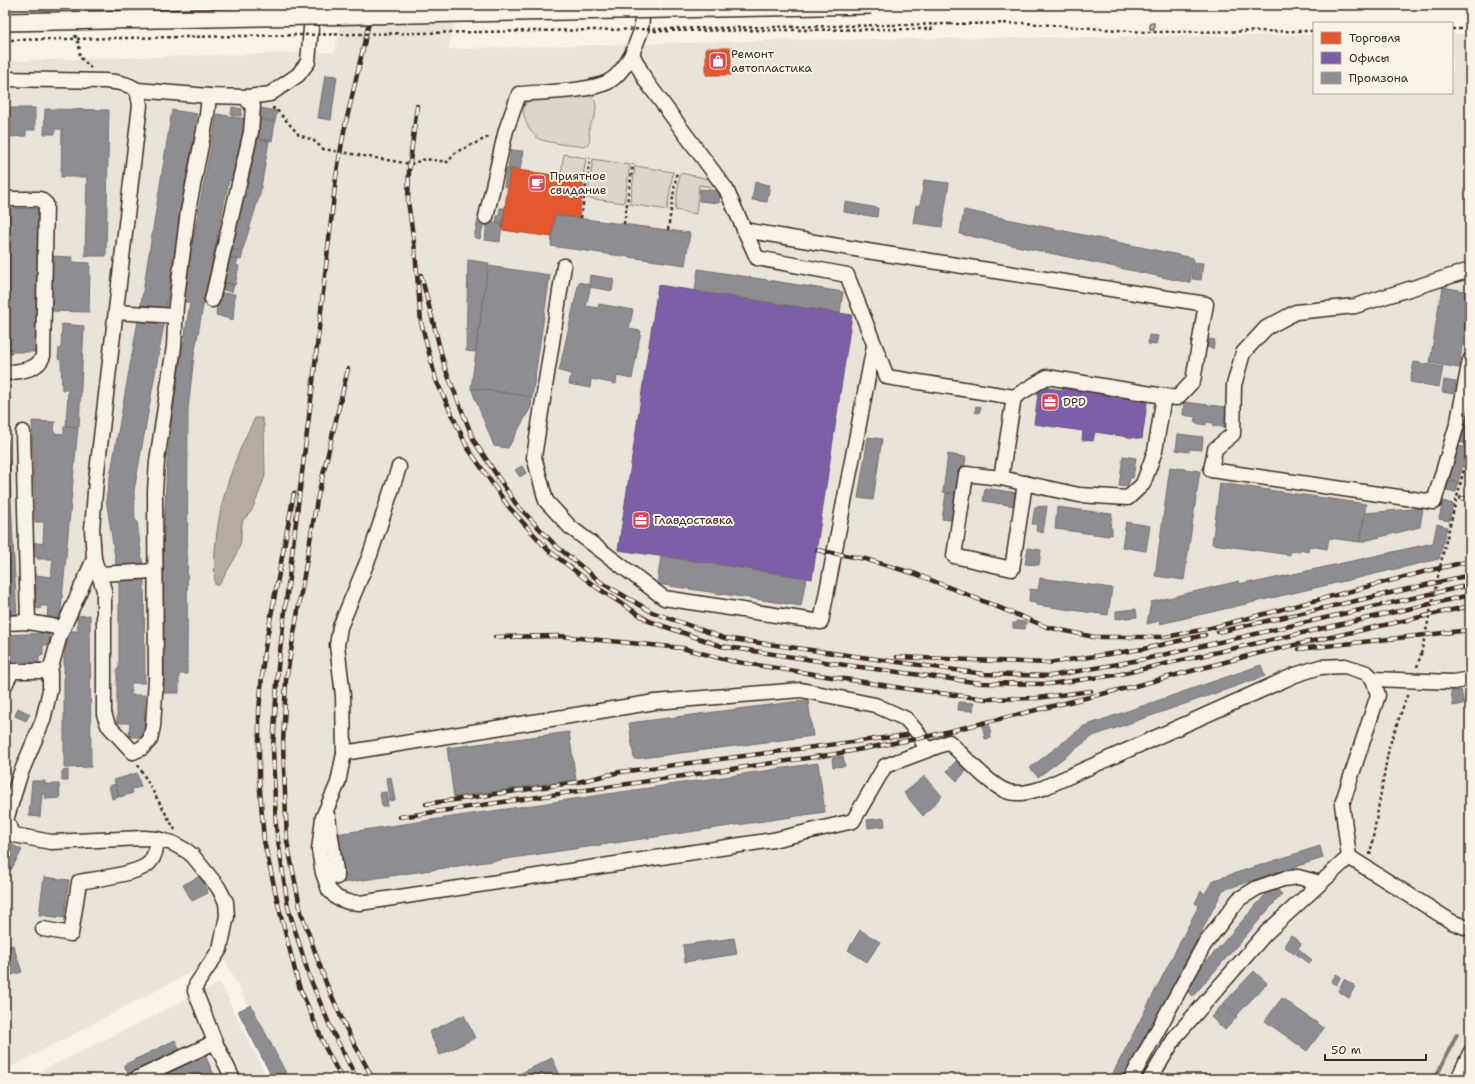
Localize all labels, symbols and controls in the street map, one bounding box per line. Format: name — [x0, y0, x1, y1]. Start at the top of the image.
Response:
legend — [1313, 22, 1453, 94]
text: Торговля — [1349, 30, 1401, 46]
place label: Ремонт автопластика — [731, 46, 812, 76]
text: Офисы — [1349, 50, 1389, 66]
shop icon: Ремонт автопластика — [708, 51, 728, 71]
text: Промзона — [1349, 70, 1409, 86]
place label: Приятное свидание — [550, 168, 607, 198]
cafe icon: Приятное свидание — [527, 173, 547, 193]
office icon: DPD — [1040, 392, 1060, 412]
place label: DPD — [1063, 394, 1086, 410]
office icon: Главдоставка — [631, 510, 651, 530]
place label: Главдоставка — [654, 512, 733, 528]
scale bar — [1325, 1036, 1426, 1062]
text: 50 m — [1331, 1042, 1361, 1058]

